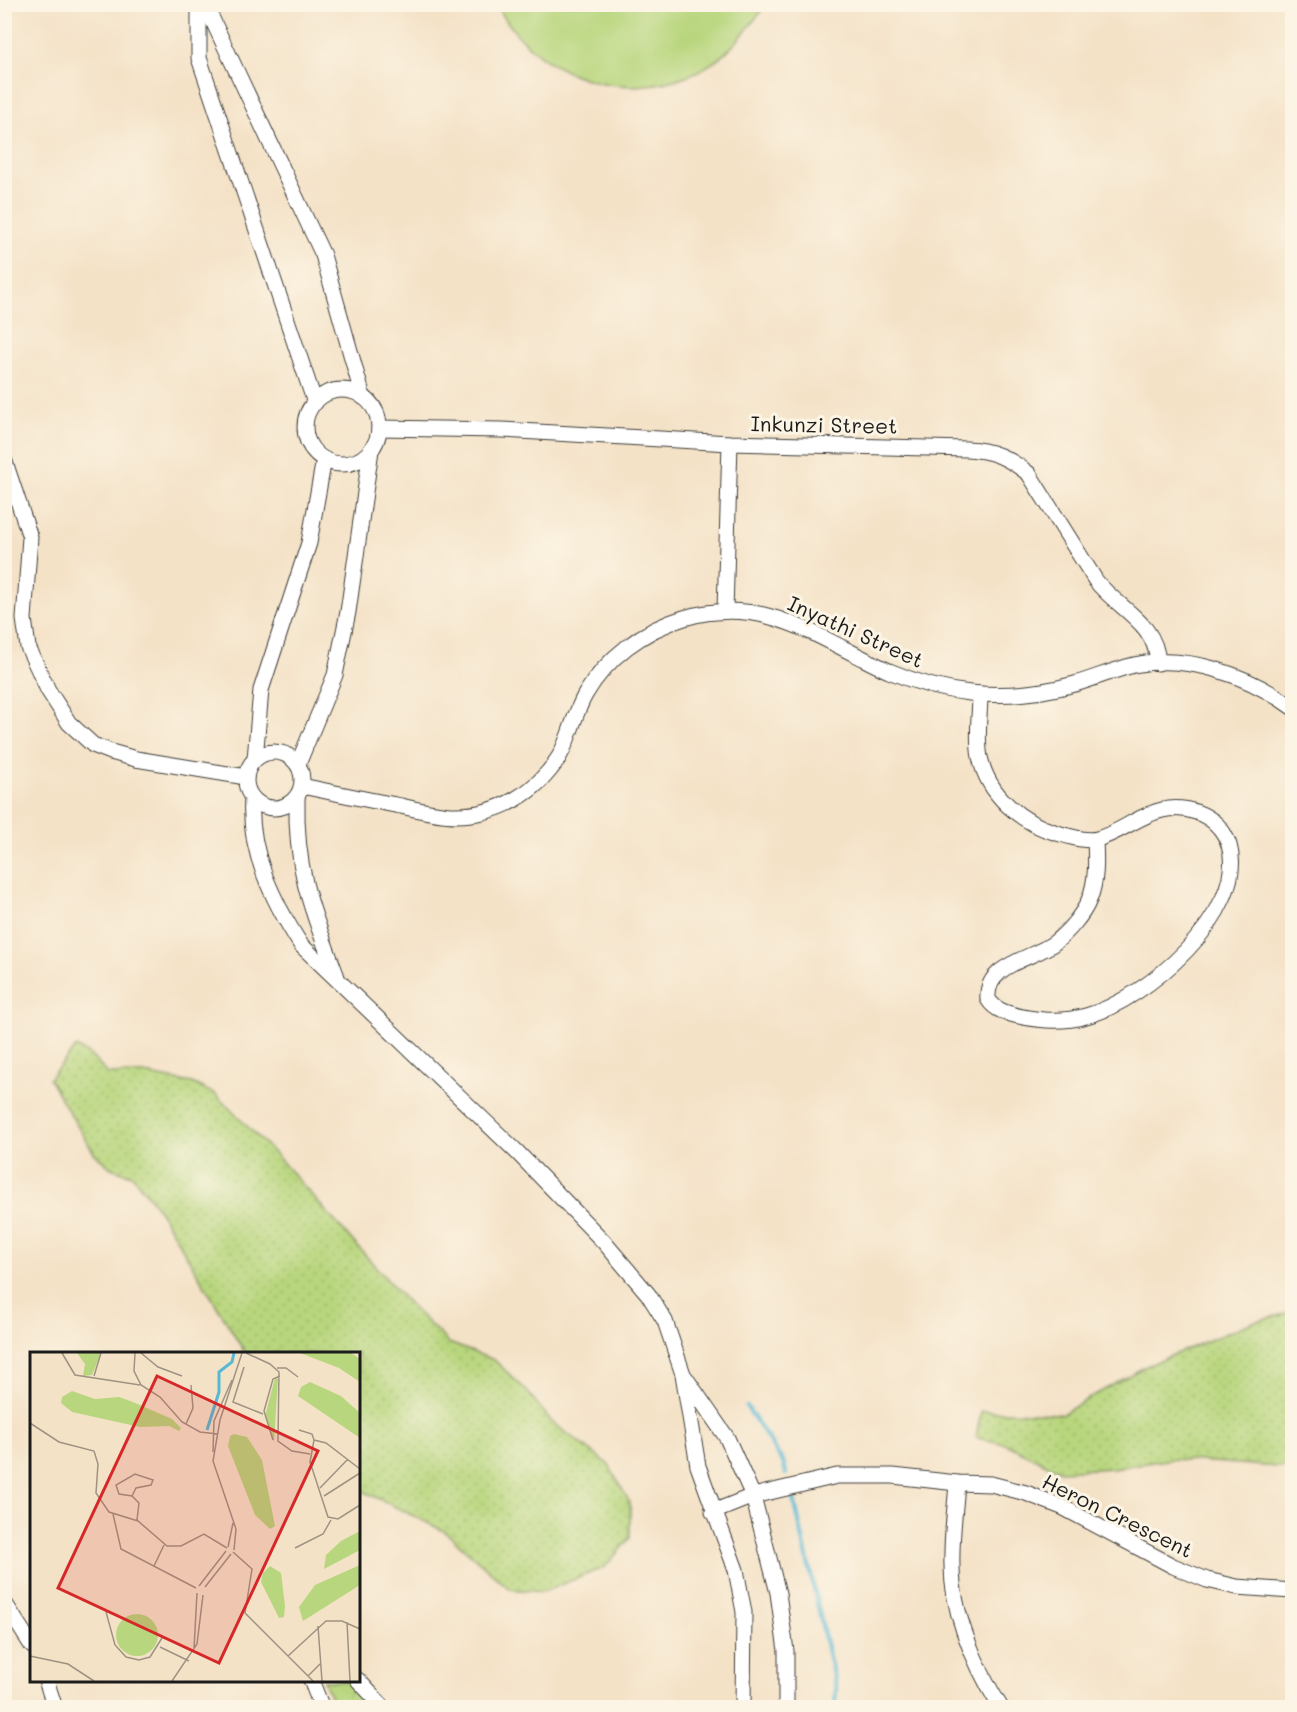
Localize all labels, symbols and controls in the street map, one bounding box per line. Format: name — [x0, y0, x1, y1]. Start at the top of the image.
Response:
street label: Inkunzi Street — [750, 409, 898, 439]
street label: Inyathi Street — [784, 589, 928, 673]
inset map — [30, 1352, 360, 1682]
street label: Heron Crescent — [1038, 1467, 1198, 1563]

